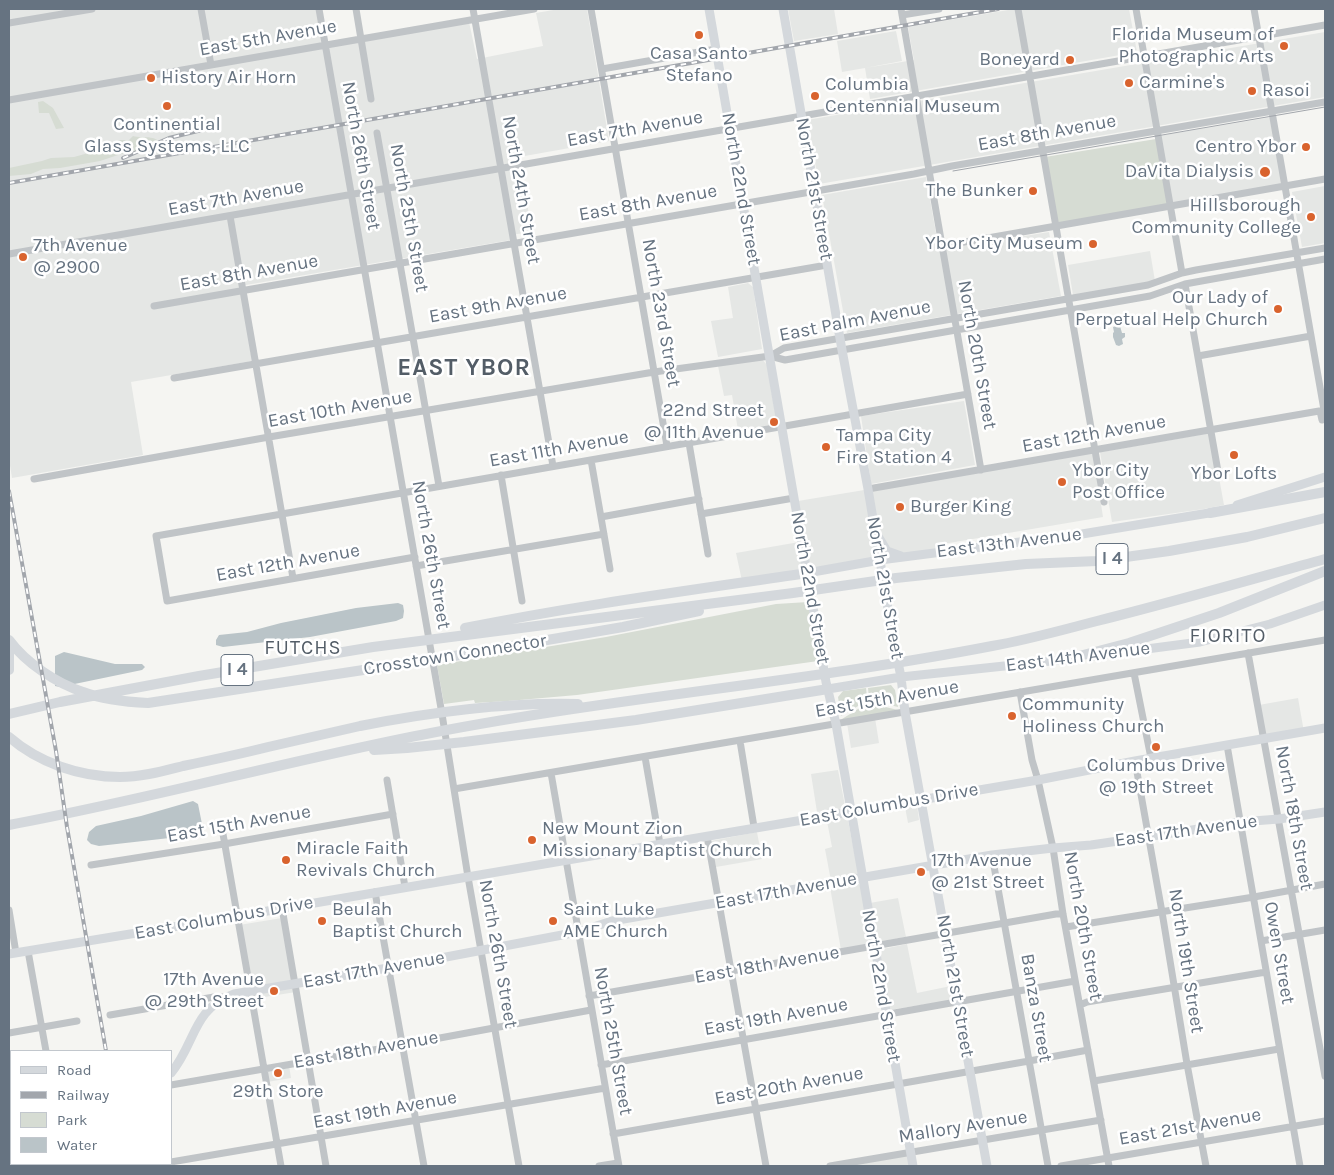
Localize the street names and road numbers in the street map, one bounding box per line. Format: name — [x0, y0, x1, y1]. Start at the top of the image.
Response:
street label: East 5th Avenue — [197, 15, 339, 61]
street label: North 26th Street — [337, 80, 385, 232]
street label: East 7th Avenue — [565, 106, 705, 152]
street label: East 8th Avenue — [976, 110, 1118, 156]
street label: North 22nd Street — [716, 111, 766, 267]
street label: North 24th Street — [497, 114, 545, 266]
street label: North 21st Street — [790, 116, 838, 262]
street label: North 25th Street — [385, 142, 433, 294]
street label: East 7th Avenue — [166, 175, 306, 221]
street label: East 8th Avenue — [577, 180, 719, 226]
street label: North 23rd Street — [637, 237, 685, 389]
street label: East 8th Avenue — [178, 250, 320, 296]
street label: North 20th Street — [953, 279, 1001, 431]
street label: East 9th Avenue — [427, 282, 569, 328]
street label: East Palm Avenue — [777, 295, 933, 347]
street label: East 10th Avenue — [266, 385, 414, 433]
street label: East 12th Avenue — [1020, 410, 1168, 458]
street label: East 11th Avenue — [488, 426, 630, 472]
street label: North 26th Street — [407, 479, 455, 631]
street label: North 22nd Street — [785, 510, 835, 666]
street label: North 21st Street — [861, 515, 909, 661]
street label: East 13th Avenue — [935, 523, 1083, 563]
street label: East 12th Avenue — [214, 539, 362, 587]
road number: I 4 — [1096, 544, 1128, 574]
street label: Crosstown Connector — [362, 629, 548, 681]
street label: East 14th Avenue — [1004, 637, 1152, 677]
road number: I 4 — [221, 654, 253, 686]
street label: East 15th Avenue — [813, 675, 961, 723]
street label: North 18th Street — [1270, 744, 1318, 892]
street label: East Columbus Drive — [798, 778, 980, 832]
street label: East 15th Avenue — [165, 800, 313, 848]
street label: East 17th Avenue — [1113, 810, 1259, 852]
street label: North 20th Street — [1059, 850, 1107, 1002]
street label: East 17th Avenue — [713, 867, 859, 915]
street label: North 26th Street — [474, 878, 522, 1030]
street label: North 19th Street — [1163, 887, 1209, 1035]
street label: East Columbus Drive — [133, 891, 315, 945]
street label: Owen Street — [1259, 900, 1299, 1006]
street label: North 22nd Street — [856, 908, 906, 1064]
street label: North 21st Street — [931, 913, 979, 1059]
street label: East 18th Avenue — [693, 941, 841, 989]
street label: East 17th Avenue — [301, 946, 447, 994]
street label: Banza Street — [1015, 952, 1057, 1064]
street label: North 25th Street — [589, 965, 637, 1117]
street label: East 19th Avenue — [702, 993, 850, 1041]
street label: East 18th Avenue — [292, 1026, 440, 1074]
street label: East 20th Avenue — [713, 1062, 865, 1110]
street label: East 19th Avenue — [311, 1086, 459, 1134]
street label: East 21st Avenue — [1117, 1103, 1263, 1151]
street label: Mallory Avenue — [897, 1106, 1029, 1148]

